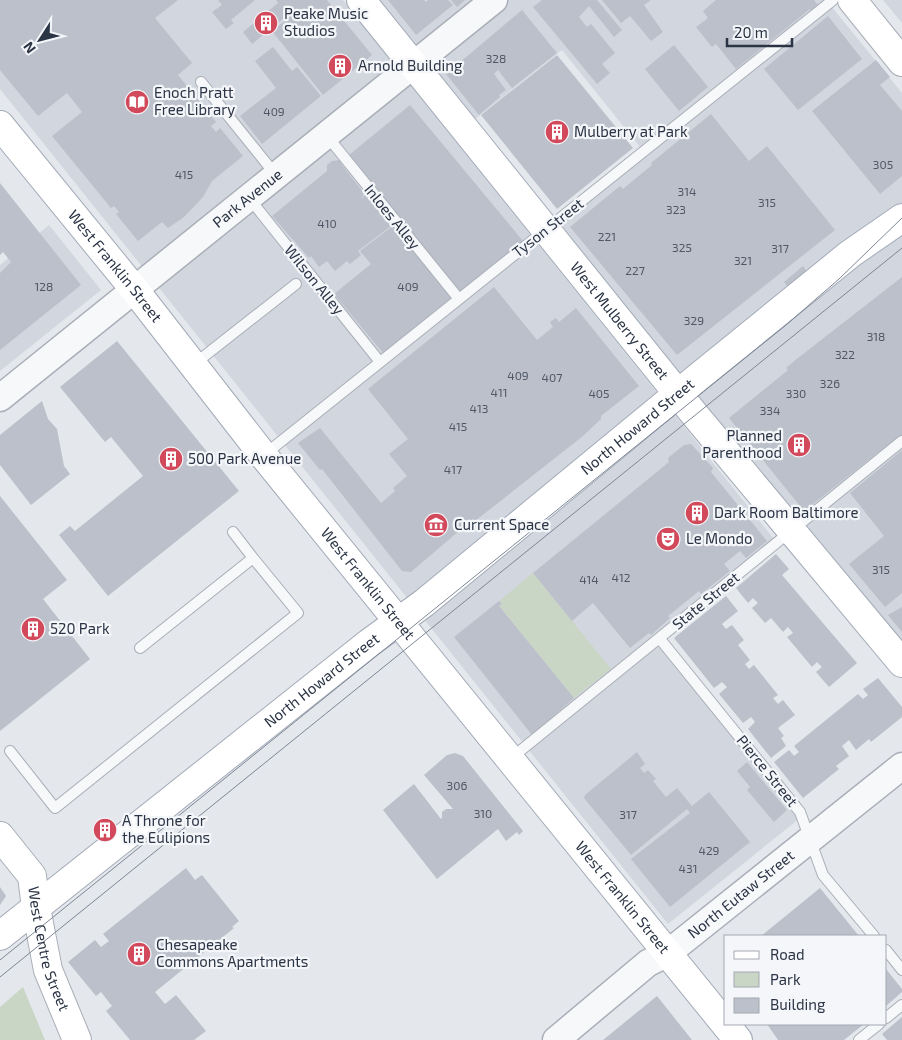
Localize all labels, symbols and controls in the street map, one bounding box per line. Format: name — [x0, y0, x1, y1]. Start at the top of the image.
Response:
place label: Peake Music Studios — [284, 4, 368, 39]
building icon: Peake Music Studios — [253, 10, 279, 36]
north arrow — [15, 15, 65, 65]
scale bar — [727, 15, 792, 47]
text: 20 m — [734, 23, 768, 41]
text: N — [19, 39, 39, 57]
house number: 328 — [486, 51, 506, 65]
building icon: Arnold Building — [327, 53, 353, 79]
place label: Arnold Building — [358, 56, 463, 74]
place label: Enoch Pratt Free Library — [154, 83, 235, 118]
library icon: Enoch Pratt Free Library — [124, 89, 150, 115]
house number: 409 — [263, 104, 285, 118]
building icon: Mulberry at Park — [544, 119, 570, 145]
place label: Mulberry at Park — [574, 122, 688, 140]
house number: 305 — [873, 157, 893, 171]
street label: Park Avenue — [209, 164, 285, 231]
house number: 415 — [175, 167, 193, 181]
street label: Inloes Alley — [361, 180, 425, 253]
house number: 314 — [678, 184, 696, 198]
street label: Tyson Street — [508, 194, 587, 261]
house number: 315 — [758, 195, 776, 209]
house number: 323 — [666, 202, 686, 216]
street label: West Franklin Street — [65, 206, 166, 326]
house number: 410 — [317, 216, 337, 230]
house number: 221 — [598, 229, 616, 243]
house number: 325 — [672, 240, 692, 254]
street label: Wilson Alley — [281, 241, 348, 318]
house number: 317 — [771, 241, 789, 255]
house number: 321 — [734, 253, 752, 267]
street label: West Mulberry Street — [567, 258, 673, 383]
house number: 227 — [625, 263, 645, 277]
house number: 128 — [35, 279, 53, 293]
house number: 409 — [397, 279, 419, 293]
house number: 329 — [684, 313, 704, 327]
house number: 318 — [867, 329, 885, 343]
house number: 322 — [835, 347, 855, 361]
house number: 409 — [507, 368, 529, 382]
house number: 407 — [542, 370, 562, 384]
street label: North Howard Street — [577, 374, 698, 478]
house number: 326 — [820, 376, 840, 390]
house number: 411 — [491, 385, 507, 399]
house number: 405 — [588, 386, 610, 400]
house number: 330 — [786, 386, 806, 400]
house number: 413 — [470, 401, 488, 415]
house number: 334 — [760, 403, 780, 417]
house number: 415 — [449, 419, 467, 433]
place label: Planned Parenthood — [702, 426, 782, 461]
building icon: Planned Parenthood — [786, 432, 812, 458]
building icon: 500 Park Avenue — [158, 446, 184, 472]
place label: 500 Park Avenue — [188, 449, 301, 467]
house number: 417 — [444, 462, 462, 476]
building icon: Dark Room Baltimore — [684, 500, 710, 526]
place label: Dark Room Baltimore — [714, 503, 859, 521]
museum icon: Current Space — [423, 512, 449, 538]
place label: Current Space — [454, 515, 549, 533]
street label: West Franklin Street — [318, 524, 419, 643]
theatre icon: Le Mondo — [655, 526, 681, 552]
place label: Le Mondo — [686, 529, 753, 547]
house number: 315 — [872, 562, 890, 576]
street label: State Street — [668, 568, 743, 633]
house number: 412 — [612, 570, 631, 584]
house number: 414 — [579, 572, 599, 586]
building icon: 520 Park — [20, 616, 46, 642]
place label: 520 Park — [50, 619, 110, 637]
street label: North Howard Street — [260, 629, 383, 731]
street label: Pierce Street — [733, 731, 802, 810]
house number: 306 — [447, 778, 468, 792]
house number: 310 — [474, 806, 492, 820]
house number: 317 — [619, 807, 637, 821]
place label: A Throne for the Eulipions — [122, 811, 210, 846]
building icon: A Throne for the Eulipions — [92, 817, 118, 843]
street label: West Franklin Street — [572, 837, 674, 957]
house number: 429 — [699, 843, 720, 857]
street label: North Eutaw Street — [684, 846, 798, 942]
house number: 431 — [679, 861, 697, 875]
street label: West Centre Street — [25, 885, 74, 1014]
place label: Chesapeake Commons Apartments — [156, 935, 308, 970]
legend — [724, 935, 887, 1025]
building icon: Chesapeake Commons Apartments — [126, 941, 152, 967]
text: Road — [770, 945, 805, 963]
text: Park — [770, 970, 801, 988]
text: Building — [770, 995, 826, 1013]

